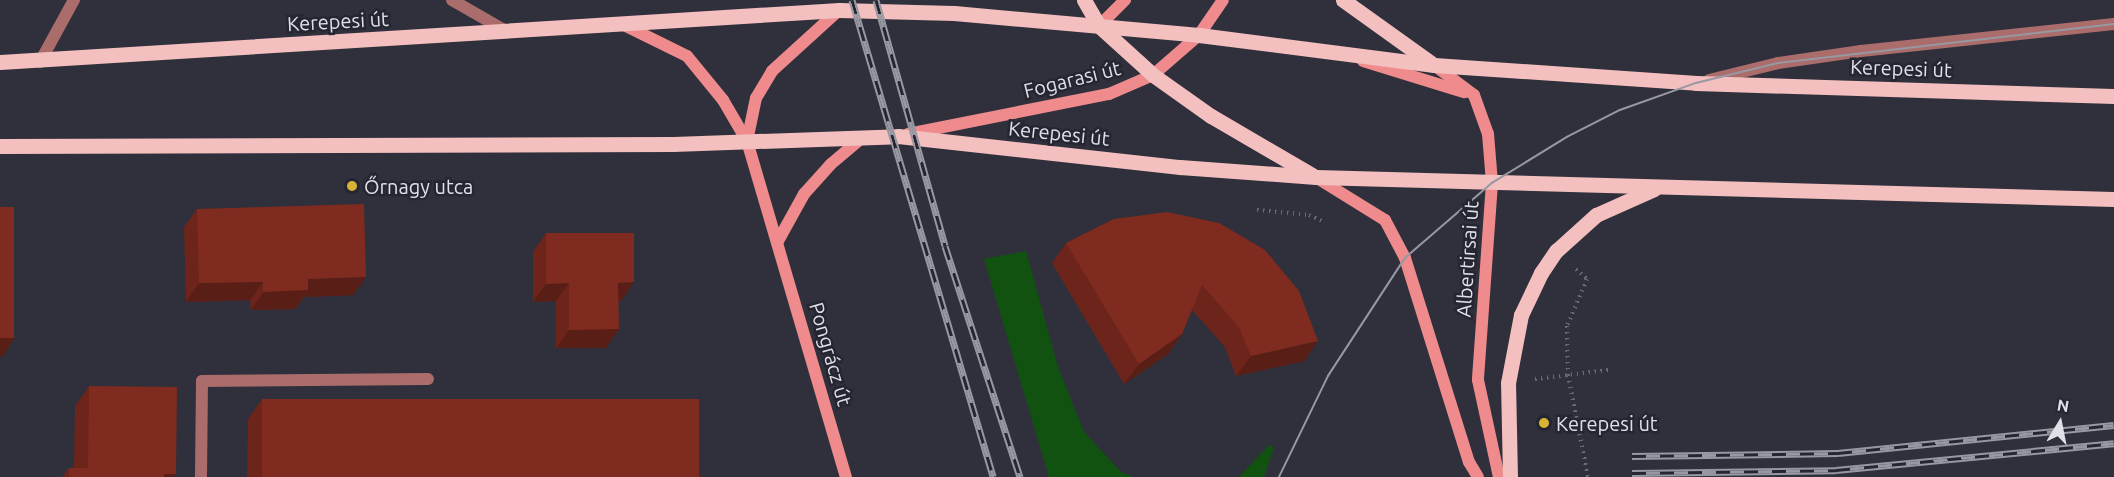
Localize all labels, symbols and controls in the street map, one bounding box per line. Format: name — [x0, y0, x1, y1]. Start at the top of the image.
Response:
street label: Kerepesi út — [287, 6, 389, 36]
street label: Kerepesi út — [1850, 54, 1952, 82]
street label: Fogarasi út — [1021, 55, 1123, 103]
street label: Kerepesi út — [1007, 116, 1111, 150]
place label: Őrnagy utca — [364, 174, 473, 198]
marker: Őrnagy utca — [345, 179, 359, 193]
street label: Albertirsai út — [1451, 200, 1483, 318]
street label: Pongrácz út — [805, 299, 857, 409]
north arrow — [2030, 393, 2090, 453]
text: N — [2056, 395, 2071, 415]
place label: Kerepesi út — [1556, 411, 1658, 435]
marker: Kerepesi út — [1537, 416, 1551, 430]

